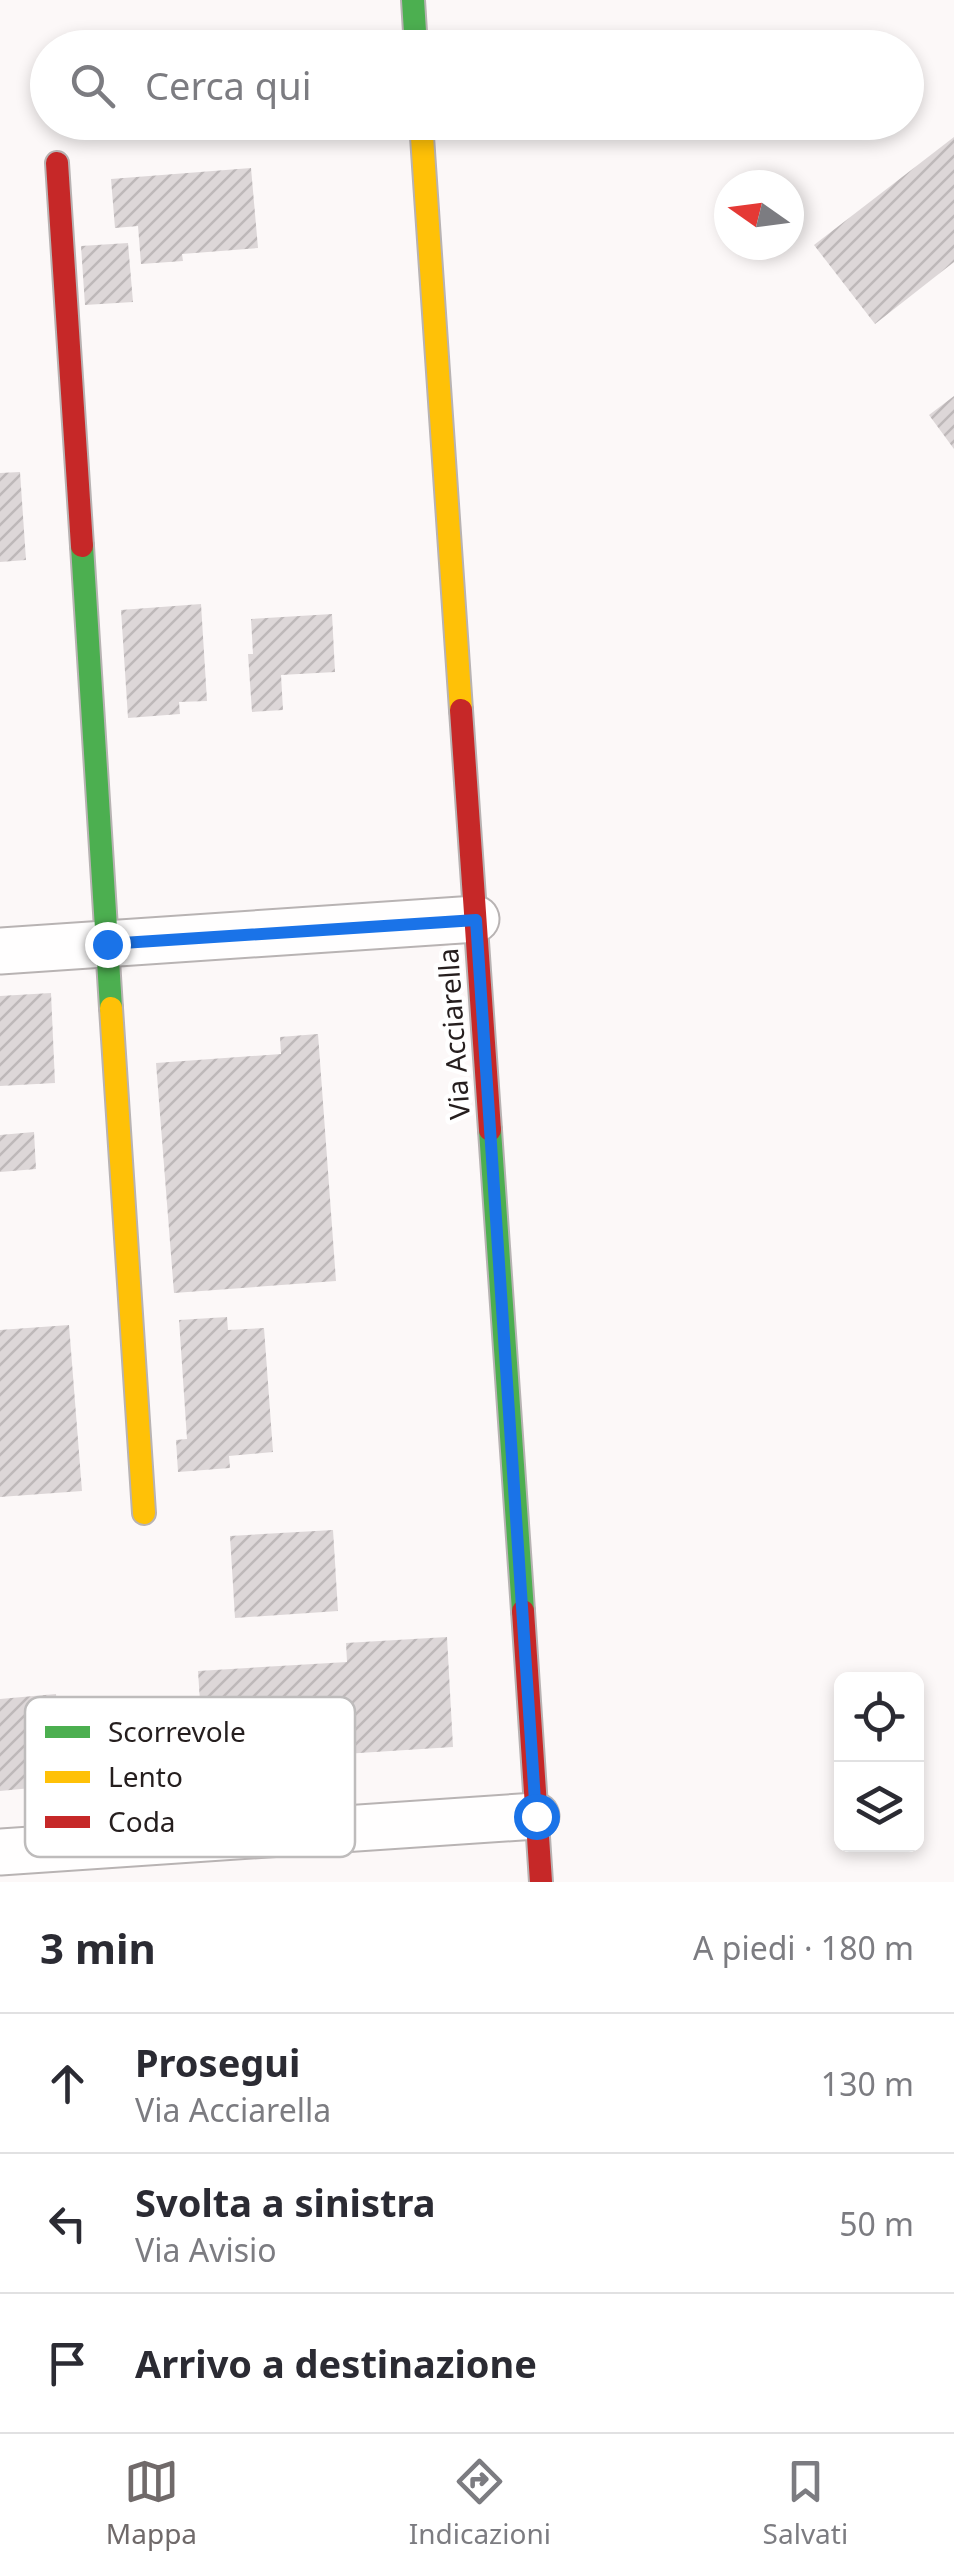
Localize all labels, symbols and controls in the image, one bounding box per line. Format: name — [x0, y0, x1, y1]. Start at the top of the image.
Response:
search box — [30, 30, 924, 140]
icon: search — [65, 58, 120, 113]
text: Cerca qui — [145, 59, 311, 111]
north arrow — [714, 170, 804, 260]
route end — [85, 922, 131, 968]
street label: Via Acciarella — [428, 947, 478, 1121]
map controls — [834, 1672, 924, 1852]
button: locate — [834, 1672, 924, 1762]
legend — [25, 1697, 355, 1857]
text: Scorrevole — [108, 1712, 246, 1750]
text: Lento — [108, 1757, 183, 1795]
button: layers — [834, 1762, 924, 1852]
route start — [514, 1794, 560, 1840]
text: Coda — [108, 1802, 176, 1840]
text: 3 min — [40, 1919, 156, 1976]
text: A piedi · 180 m — [693, 1926, 914, 1969]
text: Prosegui — [135, 2036, 300, 2088]
icon: ahead — [40, 2056, 95, 2111]
text: 130 m — [821, 2062, 914, 2105]
text: Via Acciarella — [135, 2088, 331, 2131]
text: Svolta a sinistra — [135, 2176, 436, 2228]
icon: left — [40, 2196, 95, 2251]
text: 50 m — [839, 2202, 914, 2245]
text: Via Avisio — [135, 2228, 277, 2271]
icon: arrive — [40, 2336, 95, 2391]
text: Arrivo a destinazione — [135, 2337, 537, 2389]
tab: Mappa — [106, 2454, 197, 2552]
tab: Indicazioni — [409, 2454, 551, 2552]
tab: Salvati — [763, 2454, 848, 2552]

